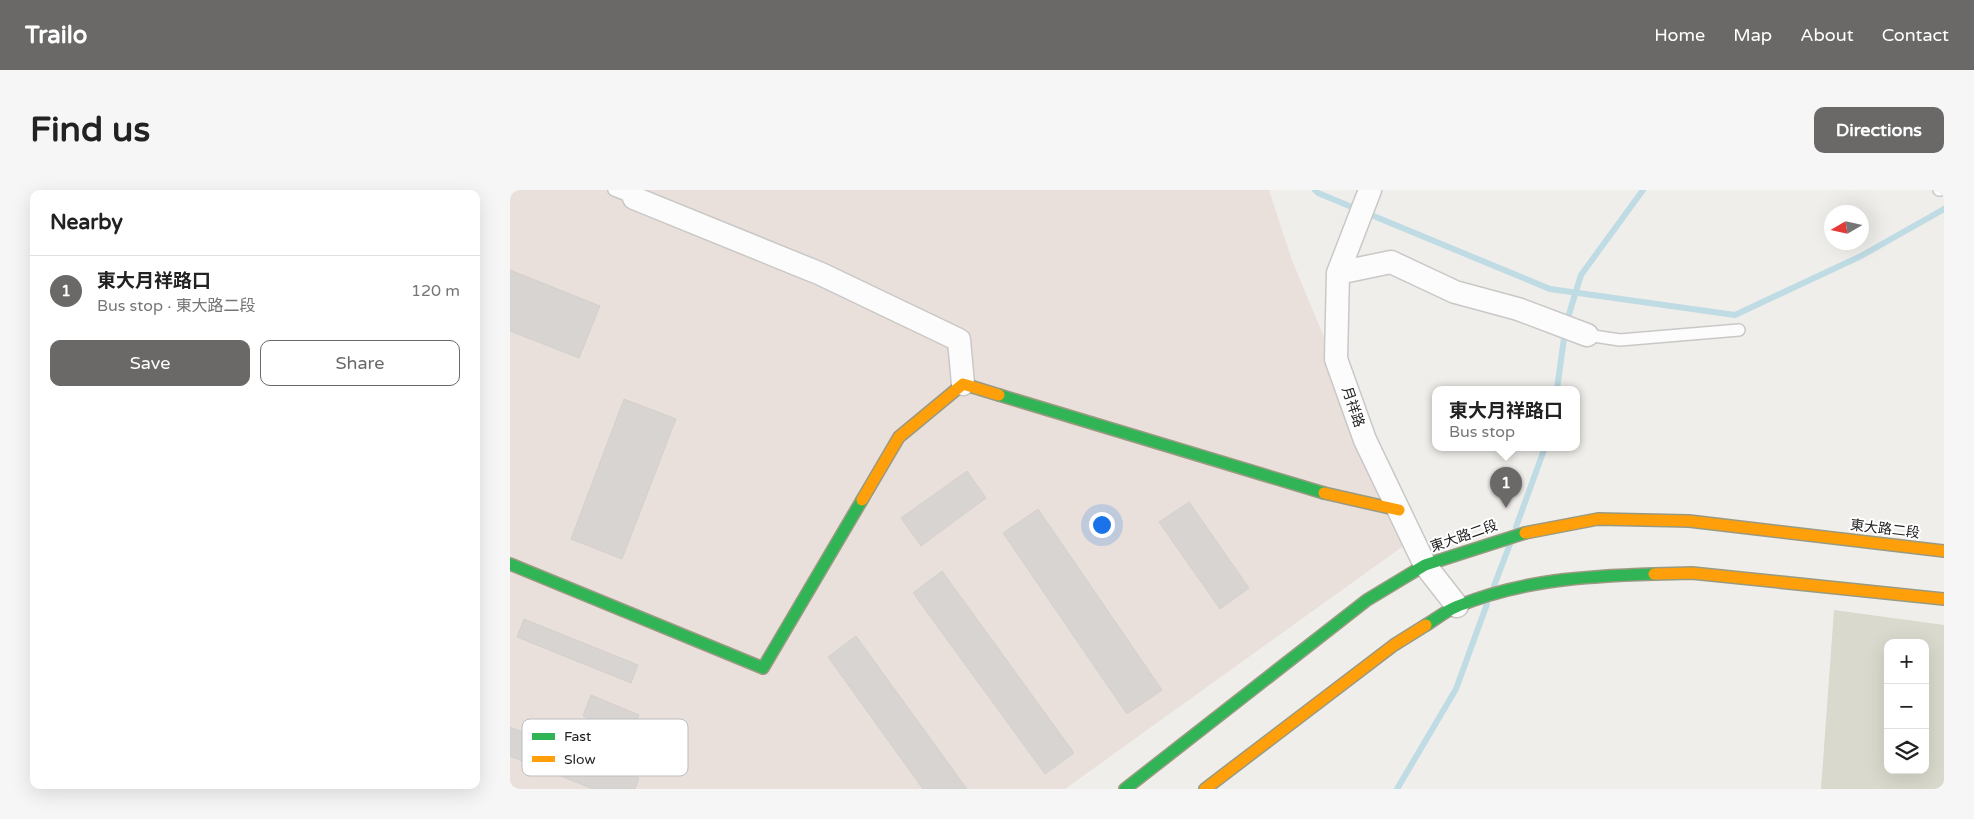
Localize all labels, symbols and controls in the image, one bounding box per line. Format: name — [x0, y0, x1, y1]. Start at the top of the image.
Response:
text: Trailo — [25, 21, 87, 50]
text: Home — [1654, 24, 1705, 46]
text: Map — [1733, 24, 1772, 46]
text: About — [1800, 24, 1854, 46]
text: Contact — [1882, 24, 1949, 46]
button: Directions — [1814, 107, 1944, 153]
text: Find us — [30, 109, 150, 151]
north arrow — [1824, 205, 1869, 250]
text: Nearby — [50, 210, 123, 235]
text: 東大月祥路口 — [97, 270, 211, 292]
text: 1 — [61, 281, 71, 301]
text: 120 m — [411, 281, 460, 301]
text: Bus stop · 東大路二段 — [97, 296, 255, 316]
button: Save — [50, 340, 250, 386]
button: Share — [260, 340, 460, 386]
street label: 月祥路 — [1338, 384, 1368, 430]
popup — [1432, 386, 1580, 451]
text: 東大月祥路口 — [1449, 400, 1563, 422]
text: Bus stop — [1449, 422, 1515, 442]
pin: 1 — [1490, 467, 1522, 508]
your location — [1089, 512, 1115, 538]
street label: 東大路二段 — [1849, 516, 1921, 542]
street label: 東大路二段 — [1428, 517, 1500, 555]
map controls — [1884, 639, 1929, 774]
button: + — [1884, 639, 1929, 684]
button: − — [1884, 684, 1929, 729]
legend — [522, 719, 688, 776]
text: Fast — [564, 728, 592, 745]
button: layers — [1884, 729, 1929, 774]
text: Slow — [564, 751, 596, 768]

